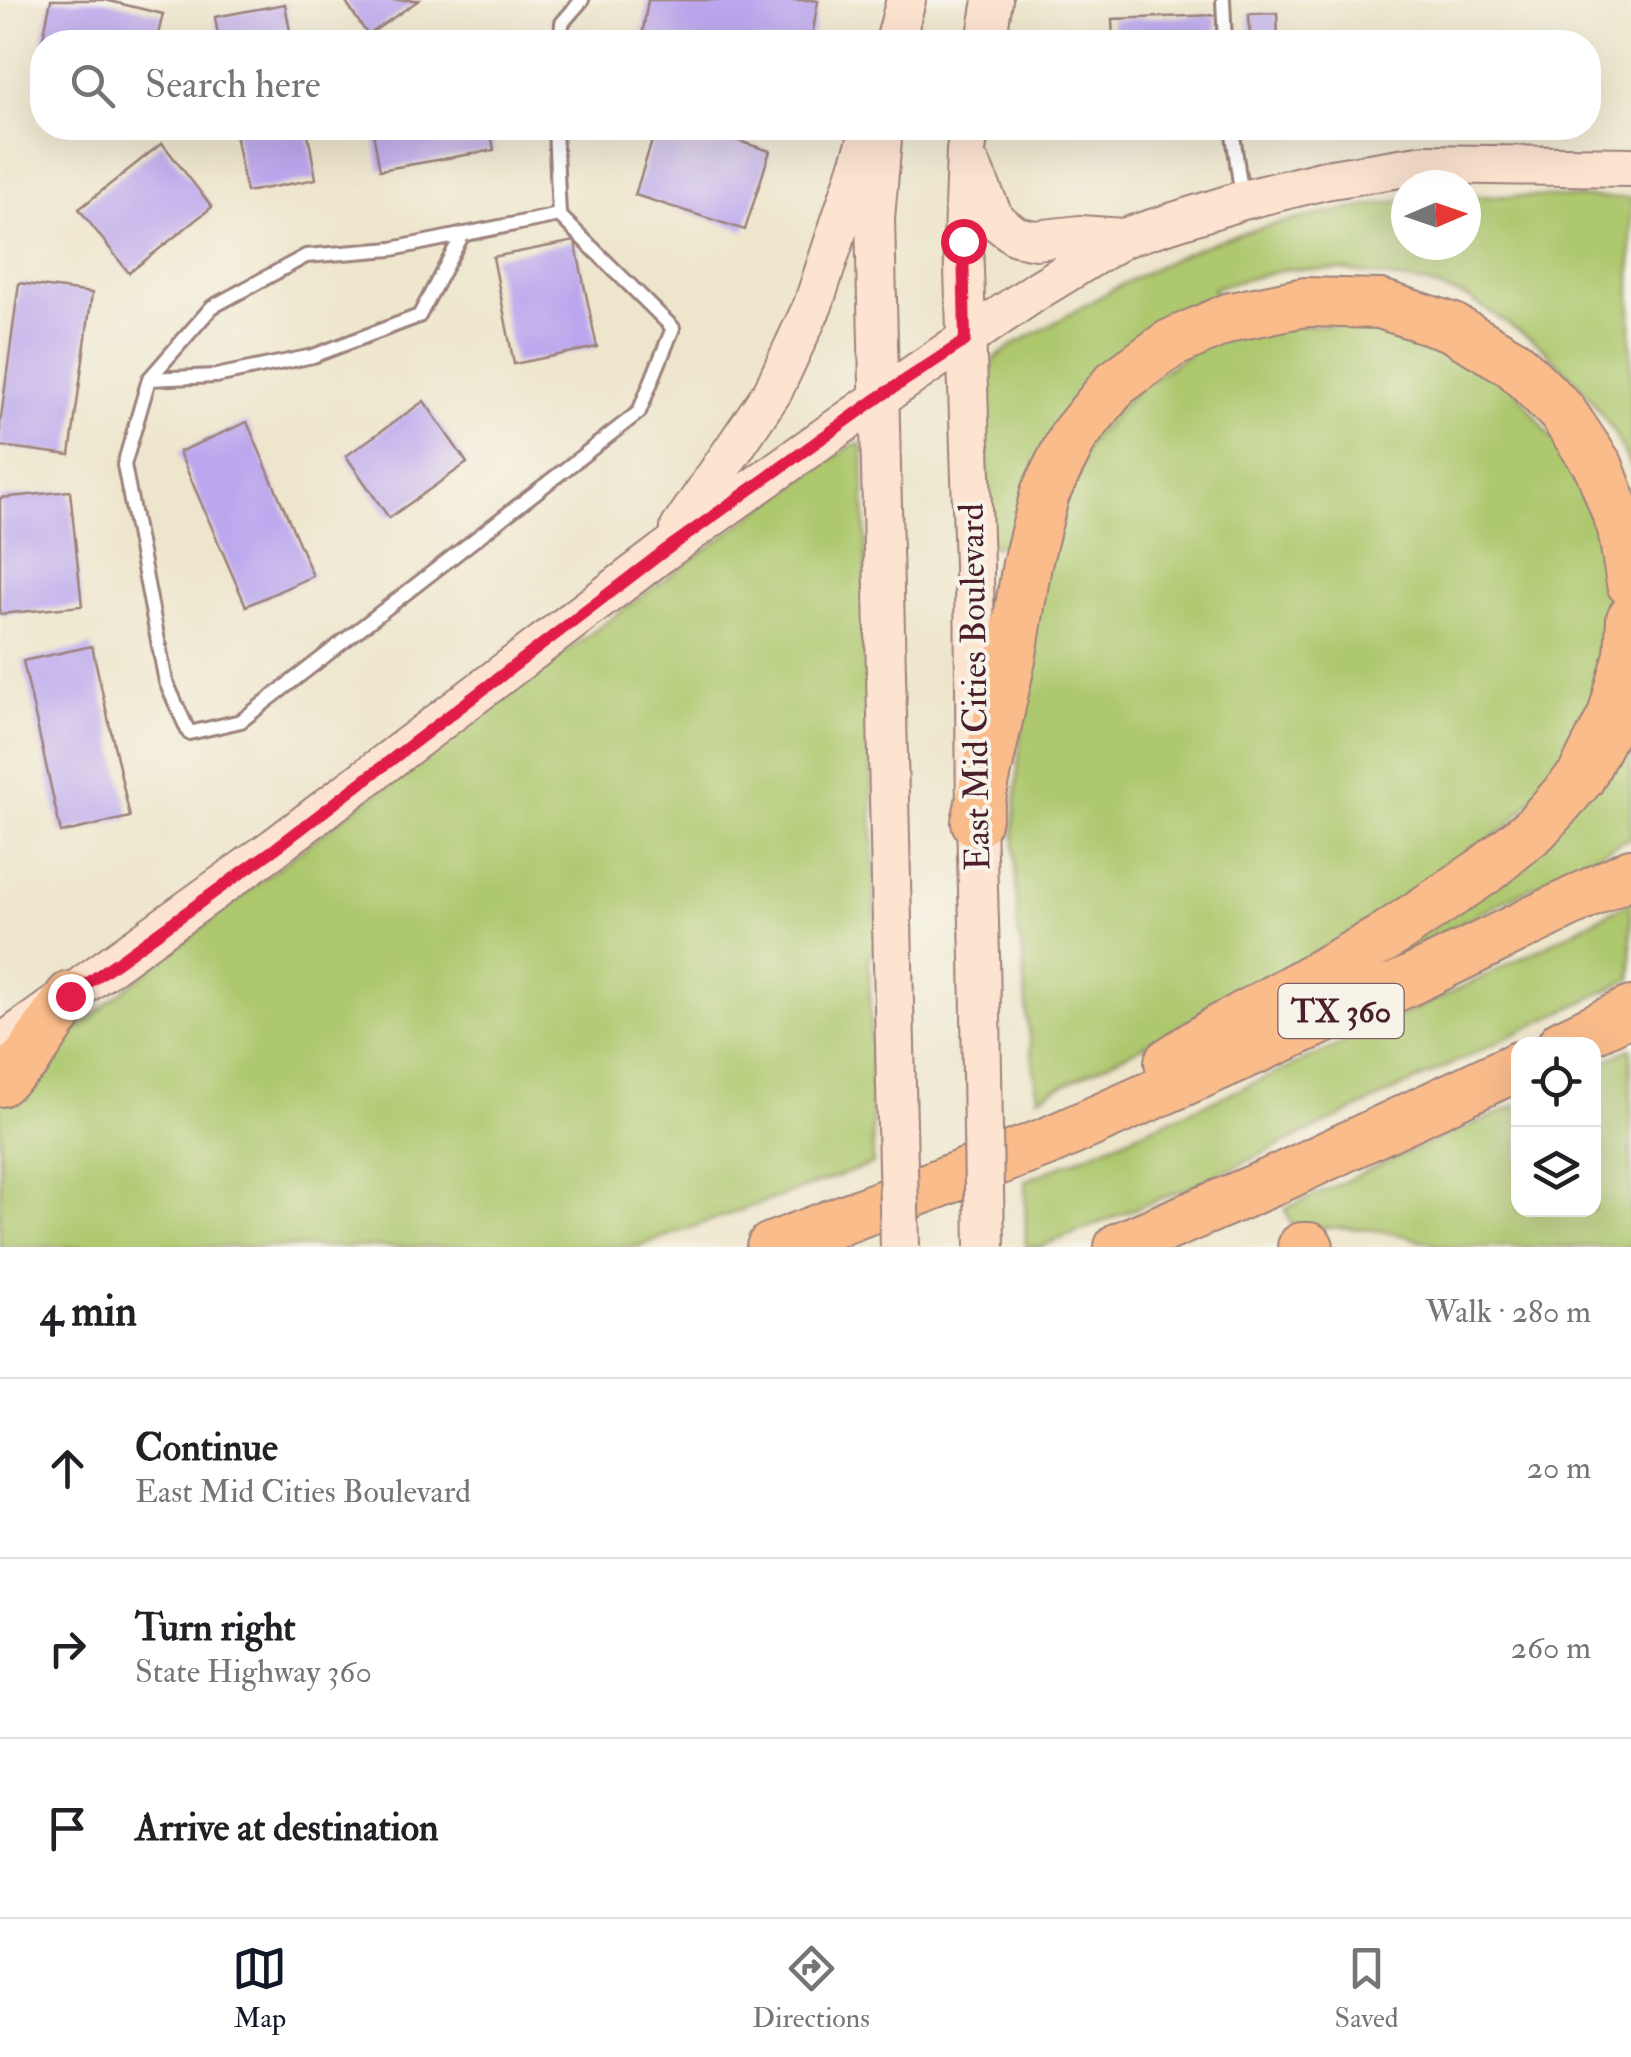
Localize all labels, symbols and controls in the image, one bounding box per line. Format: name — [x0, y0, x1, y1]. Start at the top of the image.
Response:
search box — [30, 30, 1601, 140]
icon: search — [65, 58, 120, 113]
text: Search here — [145, 61, 321, 109]
north arrow — [1391, 170, 1481, 260]
route start — [941, 219, 987, 265]
street label: East Mid Cities Boulevard — [950, 503, 1000, 871]
route end — [48, 974, 94, 1020]
road number: TX 360 — [1278, 984, 1404, 1038]
map controls — [1511, 1037, 1601, 1217]
button: locate — [1511, 1037, 1601, 1127]
button: layers — [1511, 1127, 1601, 1217]
text: 4 min — [40, 1286, 137, 1338]
text: Walk · 280 m — [1426, 1292, 1591, 1332]
text: Continue — [135, 1424, 278, 1472]
icon: ahead — [40, 1441, 95, 1496]
text: 20 m — [1527, 1448, 1591, 1488]
text: East Mid Cities Boulevard — [135, 1472, 471, 1512]
text: Turn right — [135, 1604, 296, 1652]
icon: right — [40, 1621, 95, 1676]
text: 260 m — [1511, 1628, 1591, 1668]
text: State Highway 360 — [135, 1652, 372, 1692]
icon: arrive — [40, 1801, 95, 1856]
text: Arrive at destination — [135, 1804, 439, 1852]
tab: Map — [232, 1941, 287, 2036]
tab: Directions — [752, 1941, 870, 2036]
tab: Saved — [1335, 1941, 1399, 2036]

